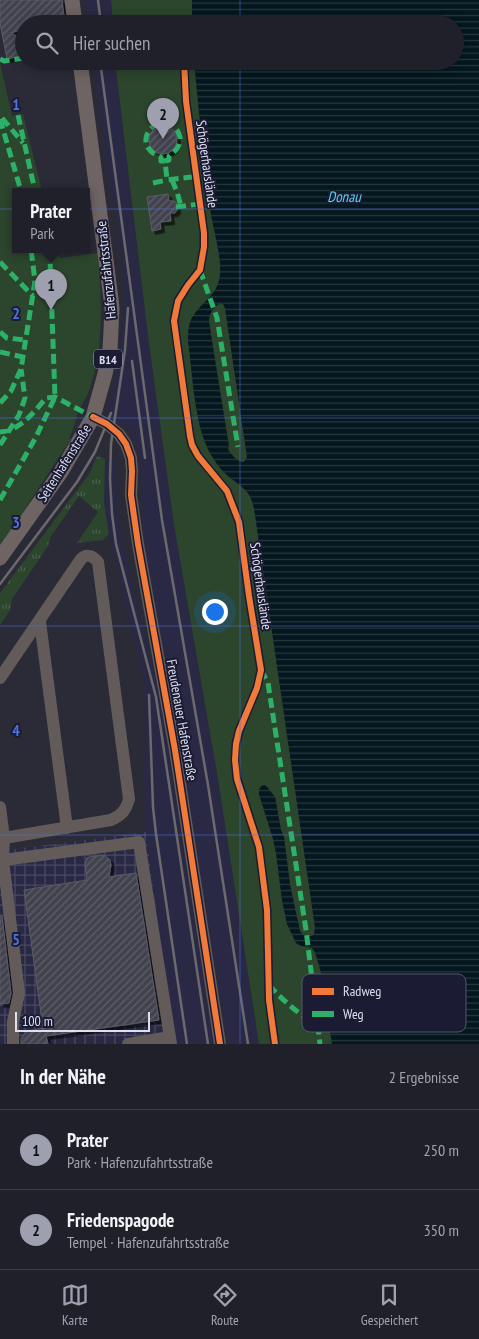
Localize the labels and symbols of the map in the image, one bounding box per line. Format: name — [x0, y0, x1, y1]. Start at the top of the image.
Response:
text: 1 — [12, 94, 20, 114]
pin: 2 — [147, 98, 179, 139]
street label: Schögerhauslände — [192, 119, 222, 209]
water label: Donau — [327, 187, 362, 206]
street label: Hafenzufahrtsstraße — [92, 220, 120, 320]
pin: 1 — [35, 269, 67, 310]
text: 2 — [12, 303, 20, 323]
road number: B14 — [94, 349, 122, 368]
street label: Seitenhafenstraße — [33, 421, 95, 505]
text: 3 — [12, 512, 20, 532]
street label: Schögerhauslände — [246, 541, 276, 631]
your location — [202, 599, 228, 625]
street label: Freudenauer Hafenstraße — [162, 658, 202, 782]
text: 4 — [12, 720, 20, 740]
text: 5 — [12, 929, 20, 949]
legend — [302, 974, 466, 1032]
text: Radweg — [343, 982, 381, 1000]
text: Weg — [343, 1005, 364, 1023]
scale bar — [15, 1009, 150, 1032]

